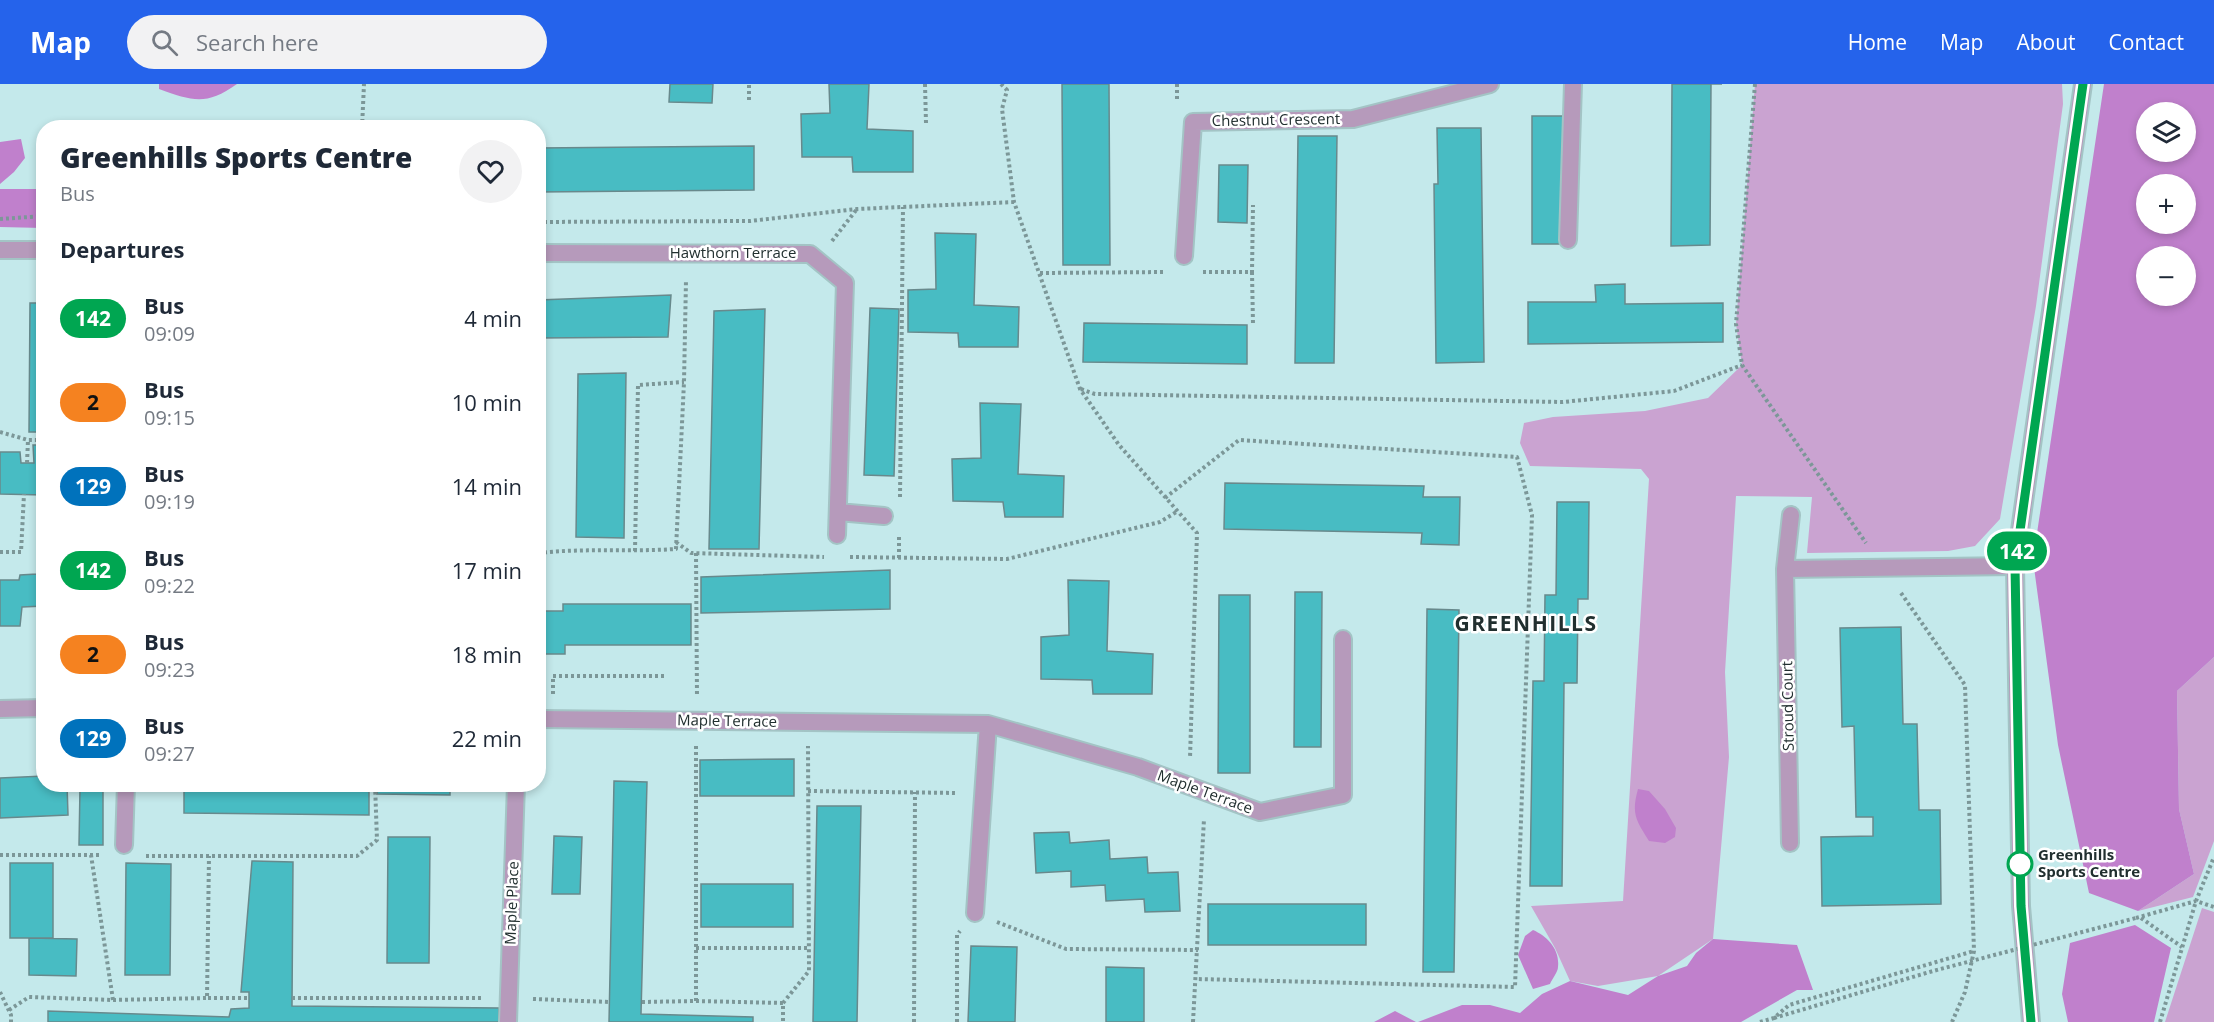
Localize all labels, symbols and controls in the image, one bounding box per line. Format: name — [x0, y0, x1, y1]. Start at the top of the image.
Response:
search box — [127, 15, 547, 69]
text: Map — [30, 23, 91, 61]
icon: search — [148, 26, 181, 59]
text: Search here — [196, 27, 319, 57]
text: Home — [1848, 28, 1907, 56]
text: Map — [1940, 28, 1983, 56]
text: About — [2016, 28, 2076, 56]
text: Contact — [2109, 28, 2184, 56]
map controls — [2136, 102, 2196, 306]
button: layers — [2136, 102, 2196, 162]
street label: Chestnut Crescent — [1212, 108, 1340, 130]
text: Greenhills Sports Centre — [60, 138, 412, 176]
button: heart — [459, 140, 522, 203]
button: + — [2136, 174, 2196, 234]
text: Bus — [60, 180, 95, 207]
text: Departures — [60, 234, 184, 264]
street label: Hawthorn Terrace — [670, 242, 796, 262]
button: − — [2136, 246, 2196, 306]
text: Bus — [144, 290, 184, 320]
text: 4 min — [464, 303, 522, 333]
text: 142 — [75, 304, 111, 332]
text: 09:09 — [144, 320, 195, 347]
text: Bus — [144, 374, 184, 404]
text: 10 min — [452, 387, 522, 417]
text: 2 — [87, 388, 99, 416]
text: 09:15 — [144, 404, 195, 431]
text: Bus — [144, 458, 184, 488]
text: 14 min — [452, 471, 522, 501]
text: 129 — [75, 472, 111, 500]
text: 09:19 — [144, 488, 195, 515]
line badge: 142 — [1982, 532, 2052, 570]
text: 142 — [1999, 537, 2035, 565]
text: Bus — [144, 542, 184, 572]
text: 17 min — [452, 555, 522, 585]
text: 142 — [75, 556, 111, 584]
text: 09:22 — [144, 572, 195, 599]
district label: GREENHILLS — [1455, 609, 1597, 637]
text: Bus — [144, 626, 184, 656]
text: 18 min — [452, 639, 522, 669]
text: 2 — [87, 640, 99, 668]
text: 09:23 — [144, 656, 195, 683]
street label: Stroud Court — [1776, 661, 1798, 751]
street label: Maple Terrace — [677, 709, 777, 731]
text: Bus — [144, 710, 184, 740]
text: 22 min — [452, 723, 522, 753]
text: 129 — [75, 724, 111, 752]
text: 09:27 — [144, 740, 195, 767]
street label: Maple Terrace — [1155, 765, 1256, 818]
place label: Greenhills Sports Centre — [2038, 844, 2140, 881]
marker: Greenhills Sports Centre — [2007, 851, 2033, 877]
street label: Maple Place — [500, 861, 522, 945]

